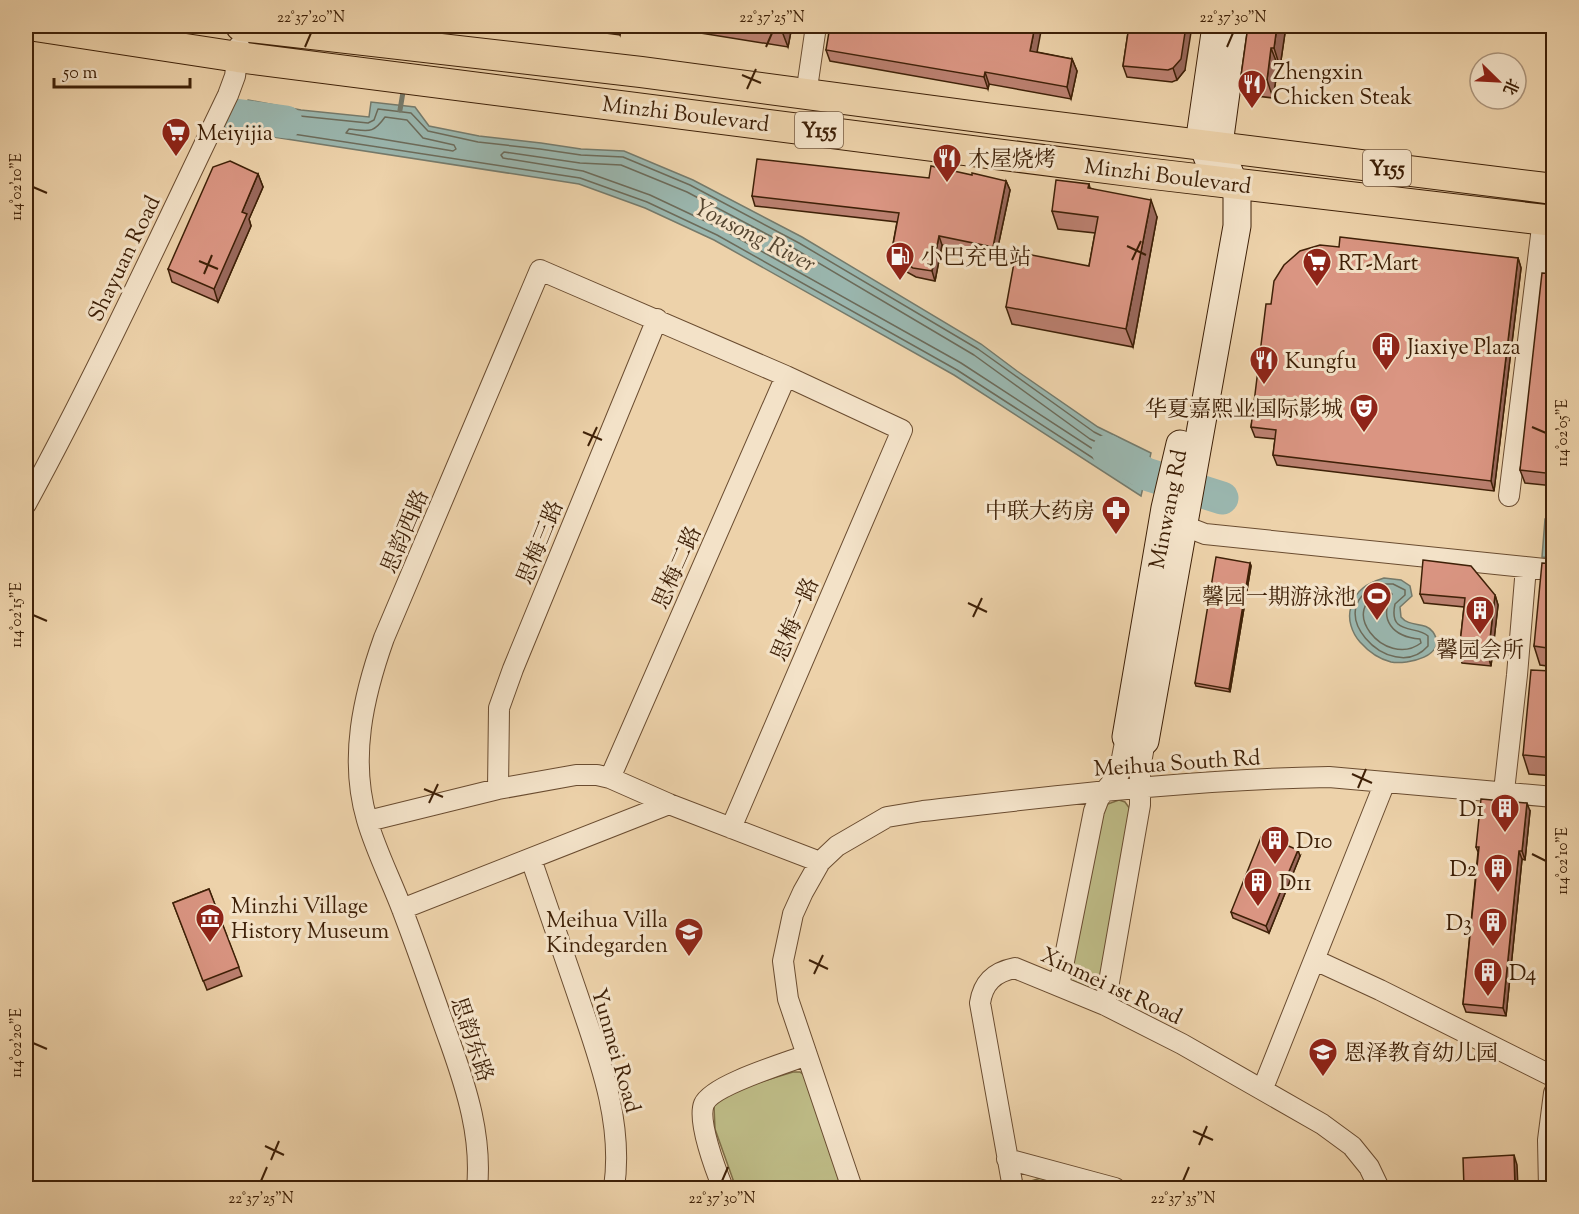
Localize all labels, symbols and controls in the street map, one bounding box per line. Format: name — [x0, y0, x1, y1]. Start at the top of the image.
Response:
text: 22°37'20"N — [277, 8, 345, 29]
text: 22°37'25"N — [739, 8, 805, 29]
text: 22°37'30"N — [1200, 8, 1267, 29]
scale bar — [54, 51, 190, 89]
north arrow — [1468, 51, 1528, 111]
place label: Zhengxin Chicken Steak — [1273, 58, 1412, 115]
text: 50 m — [62, 61, 98, 87]
restaurant icon: Zhengxin Chicken Steak — [1236, 68, 1268, 110]
text: 北 — [1496, 74, 1523, 98]
street label: Minzhi Boulevard — [600, 90, 771, 142]
road number: Y155 — [795, 112, 843, 148]
supermarket icon: Meiyijia — [160, 116, 192, 158]
place label: Meiyijia — [197, 119, 273, 151]
restaurant icon: 木屋烧烤 — [931, 142, 963, 184]
place label: 木屋烧烤 — [968, 145, 1056, 177]
road number: Y155 — [1363, 150, 1411, 186]
street label: Minzhi Boulevard — [1082, 152, 1253, 204]
text: 114°02'10"E — [7, 153, 28, 221]
street label: Shayuan Road — [81, 191, 170, 328]
water label: Yousong River — [687, 191, 822, 282]
fuel station icon: 小巴充电站 — [884, 240, 916, 282]
place label: 小巴充电站 — [921, 243, 1031, 275]
supermarket icon: RT-Mart — [1301, 246, 1333, 288]
place label: RT-Mart — [1338, 249, 1419, 281]
building icon: Jiaxiye Plaza — [1370, 330, 1402, 372]
place label: Jiaxiye Plaza — [1406, 333, 1521, 365]
restaurant icon: Kungfu — [1248, 344, 1280, 386]
place label: Kungfu — [1285, 347, 1357, 379]
theatre icon: 华夏嘉熙业国际影城 — [1348, 392, 1380, 434]
place label: 华夏嘉熙业国际影城 — [1145, 395, 1343, 427]
text: 114°02'05"E — [1553, 399, 1574, 467]
street label: Minwang Rd — [1143, 447, 1197, 572]
street label: 思韵西路 — [375, 485, 439, 579]
pharmacy icon: 中联大药房 — [1100, 494, 1132, 536]
street label: 思梅三路 — [510, 496, 573, 590]
place label: 中联大药房 — [985, 497, 1095, 529]
street label: 思梅二路 — [646, 522, 711, 615]
street label: 思梅一路 — [765, 573, 829, 667]
sports icon: 馨园一期游泳池 — [1361, 580, 1393, 622]
text: 114°02'15"E — [7, 582, 28, 648]
place label: 馨园一期游泳池 — [1202, 583, 1356, 615]
building icon: 馨园会所 — [1464, 594, 1496, 636]
place label: 馨园会所 — [1436, 636, 1524, 668]
street label: Meihua South Rd — [1093, 743, 1262, 787]
building icon: D1 — [1489, 792, 1521, 834]
place label: D1 — [1459, 795, 1485, 827]
building icon: D10 — [1259, 824, 1291, 866]
place label: D10 — [1296, 827, 1332, 859]
text: 114°02'10"E — [1553, 827, 1574, 895]
building icon: D2 — [1482, 852, 1514, 894]
place label: D2 — [1449, 855, 1477, 887]
building icon: D11 — [1242, 866, 1274, 908]
place label: D11 — [1279, 869, 1312, 901]
place label: Minzhi Village History Museum — [231, 892, 389, 949]
museum icon: Minzhi Village History Museum — [194, 902, 226, 944]
place label: Meihua Villa Kindegarden — [546, 906, 668, 963]
building icon: D3 — [1477, 906, 1509, 948]
place label: D3 — [1446, 909, 1472, 941]
school or university icon: Meihua Villa Kindegarden — [673, 916, 705, 958]
street label: Xinmei 1st Road — [1035, 941, 1187, 1034]
building icon: D4 — [1472, 956, 1504, 998]
place label: D4 — [1509, 959, 1536, 991]
street label: Yunmei Road — [581, 985, 647, 1117]
street label: 思韵东路 — [441, 993, 500, 1087]
text: 114°02'20"E — [7, 1008, 28, 1078]
school or university icon: 恩泽教育幼儿园 — [1307, 1036, 1339, 1078]
place label: 恩泽教育幼儿园 — [1344, 1039, 1498, 1071]
text: 22°37'25"N — [228, 1189, 294, 1210]
text: 22°37'30"N — [689, 1189, 756, 1210]
text: 22°37'35"N — [1151, 1189, 1215, 1210]

